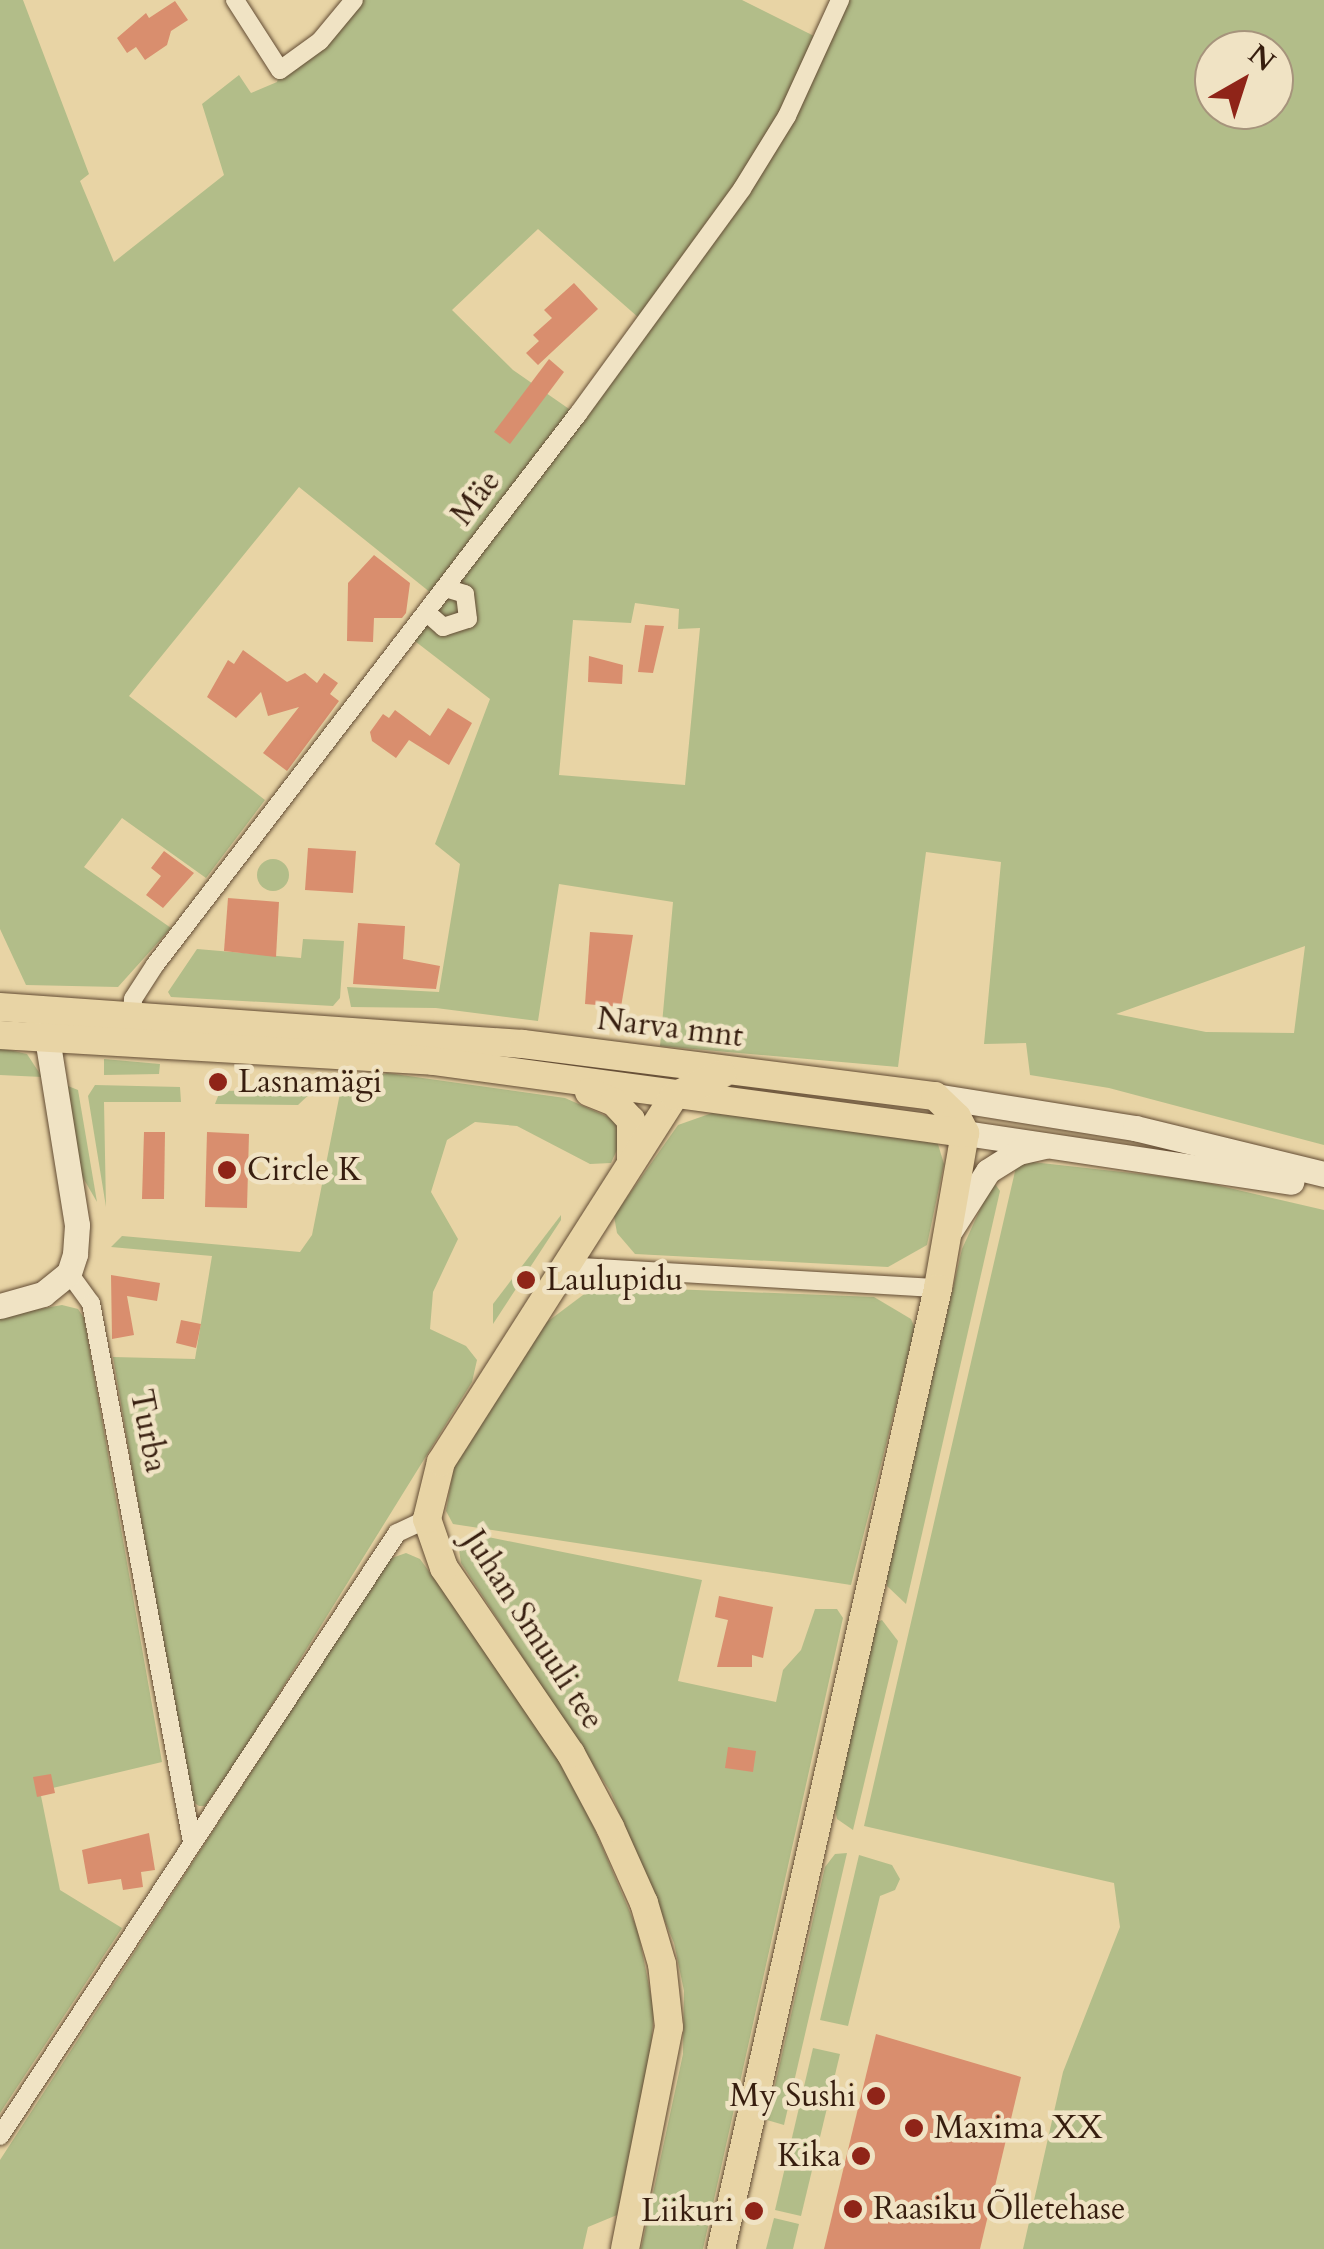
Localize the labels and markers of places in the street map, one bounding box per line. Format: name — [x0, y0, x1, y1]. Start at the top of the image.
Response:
place label: Lasnamägi — [238, 1063, 382, 1101]
marker: Lasnamägi — [207, 1071, 229, 1093]
place label: Circle K — [247, 1151, 362, 1189]
marker: Circle K — [216, 1159, 238, 1181]
place label: Laulupidu — [546, 1261, 683, 1299]
marker: Laulupidu — [515, 1269, 537, 1291]
place label: My Sushi — [729, 2077, 856, 2115]
marker: My Sushi — [865, 2085, 887, 2107]
place label: Maxima XX — [934, 2109, 1103, 2147]
marker: Maxima XX — [903, 2117, 925, 2139]
place label: Kika — [777, 2137, 841, 2175]
marker: Kika — [850, 2145, 872, 2167]
place label: Raasiku Õlletehase — [873, 2190, 1126, 2228]
place label: Liikuri — [641, 2192, 734, 2230]
marker: Raasiku Õlletehase — [842, 2198, 864, 2220]
marker: Liikuri — [743, 2200, 765, 2222]

